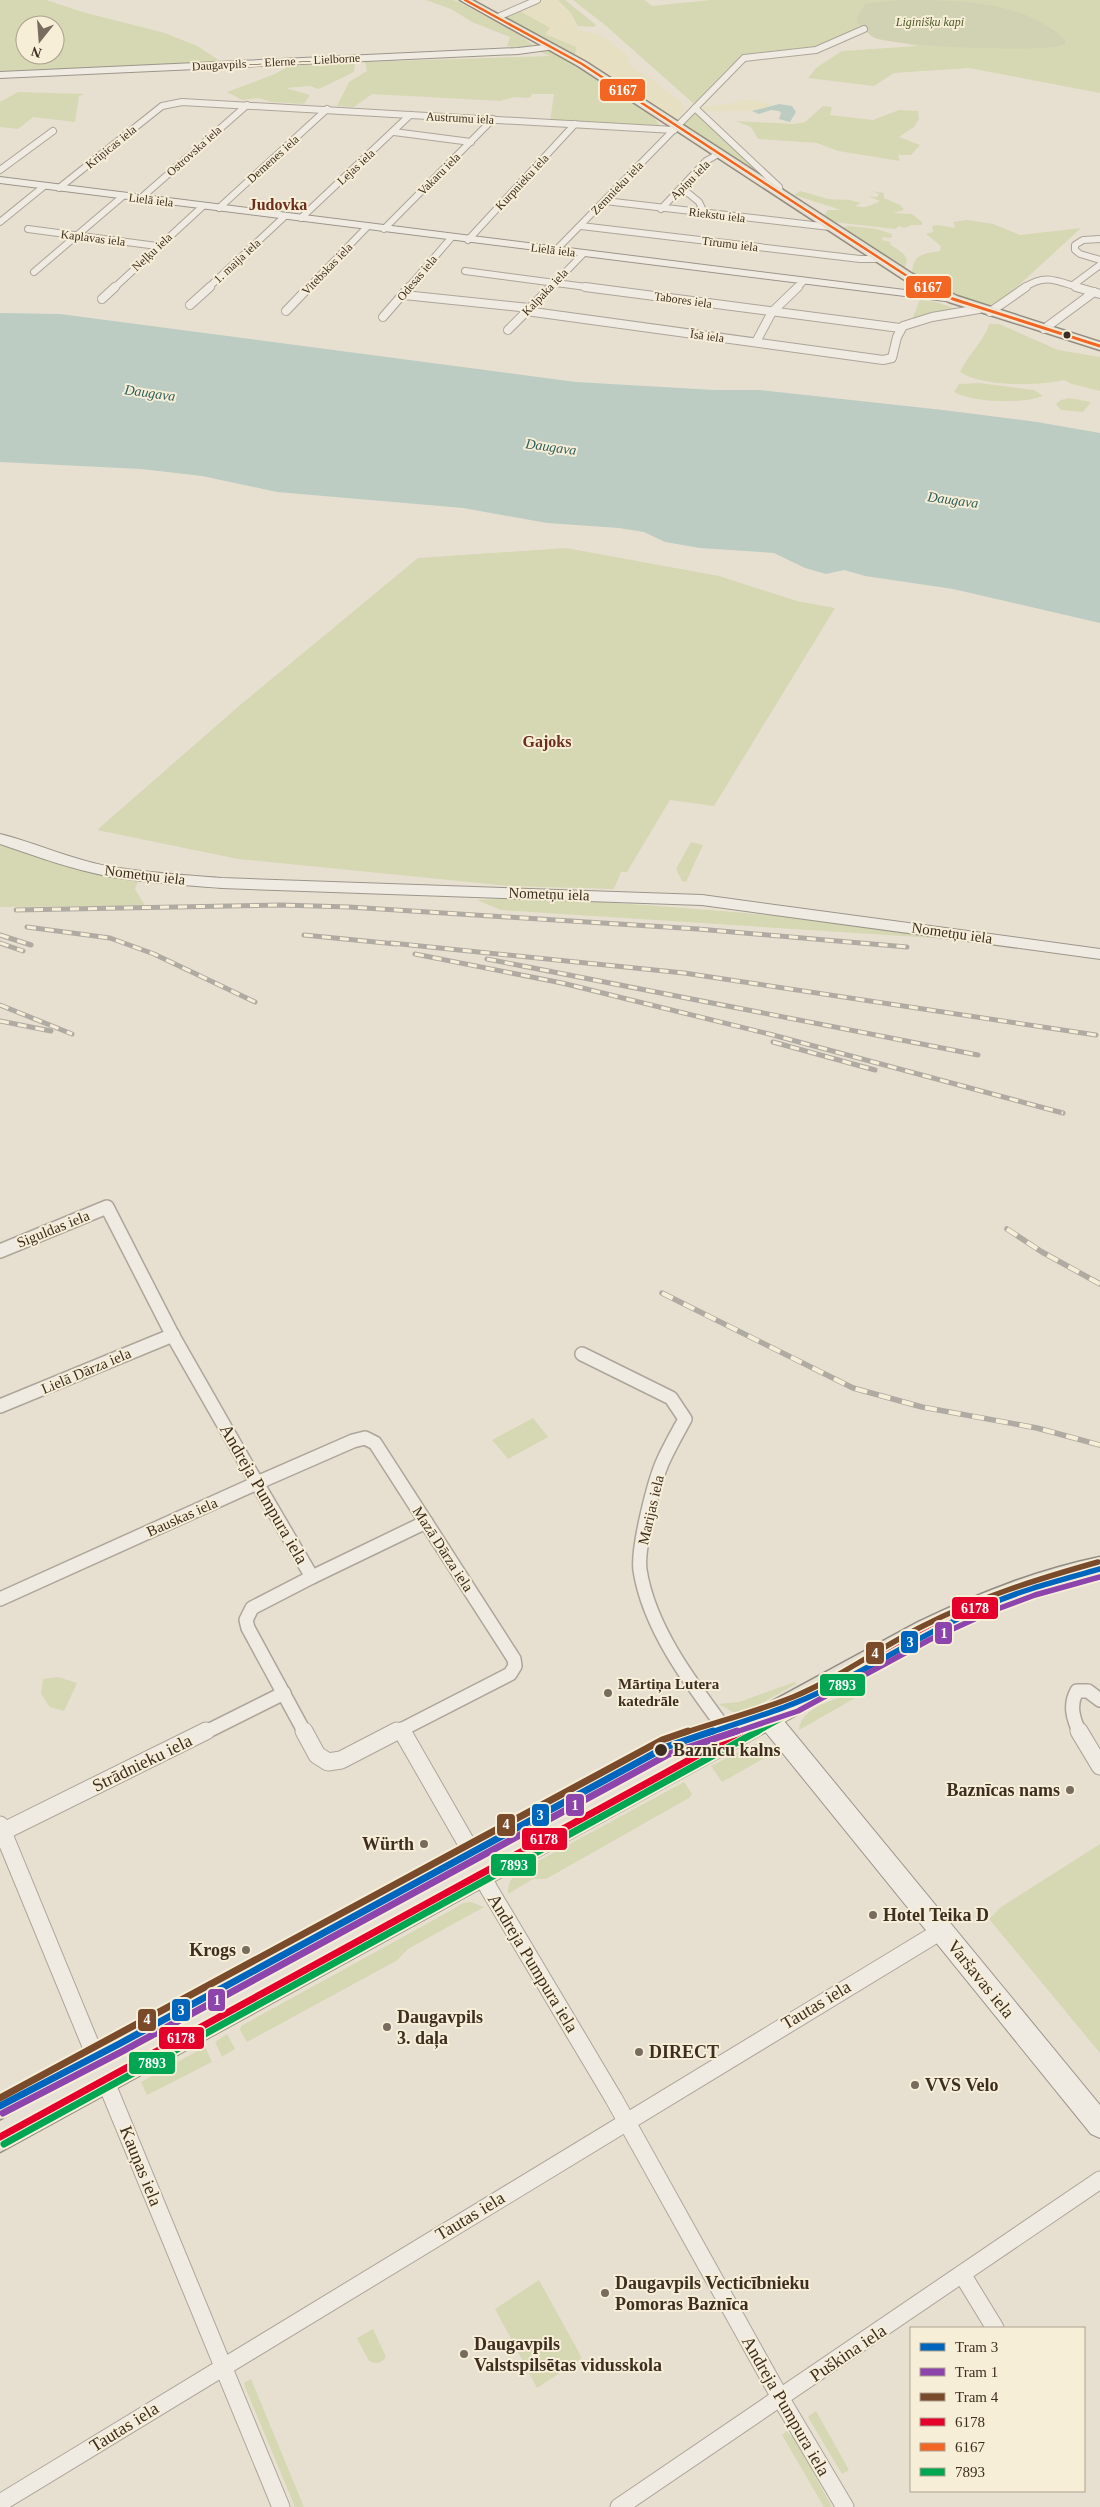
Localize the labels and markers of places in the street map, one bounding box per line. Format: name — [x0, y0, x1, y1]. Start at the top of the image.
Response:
unlabelled marker — [1062, 330, 1072, 340]
place label: Mārtiņa Lutera katedrāle — [618, 1676, 720, 1709]
marker: Mārtiņa Lutera katedrāle — [602, 1687, 614, 1699]
place label: Baznīcu kalns — [673, 1740, 781, 1760]
marker: Baznīcu kalns — [653, 1742, 669, 1758]
place label: Baznīcas nams — [946, 1780, 1060, 1800]
marker: Baznīcas nams — [1064, 1784, 1076, 1796]
place label: Würth — [362, 1834, 414, 1854]
marker: Würth — [418, 1838, 430, 1850]
place label: Hotel Teika D — [883, 1905, 989, 1925]
marker: Hotel Teika D — [867, 1909, 879, 1921]
place label: Krogs — [189, 1940, 236, 1960]
marker: Krogs — [240, 1944, 252, 1956]
place label: Daugavpils 3. daļa — [397, 2007, 483, 2049]
marker: Daugavpils 3. daļa — [381, 2021, 393, 2033]
place label: DIRECT — [649, 2042, 719, 2062]
marker: DIRECT — [633, 2046, 645, 2058]
place label: VVS Velo — [925, 2075, 999, 2095]
marker: VVS Velo — [909, 2079, 921, 2091]
place label: Daugavpils Vecticībnieku Pomoras Baznīca — [615, 2273, 810, 2314]
marker: Daugavpils Vecticībnieku Pomoras Baznīca — [599, 2287, 611, 2299]
place label: Daugavpils Valstspilsētas vidusskola — [474, 2334, 662, 2375]
marker: Daugavpils Valstspilsētas vidusskola — [458, 2348, 470, 2360]

